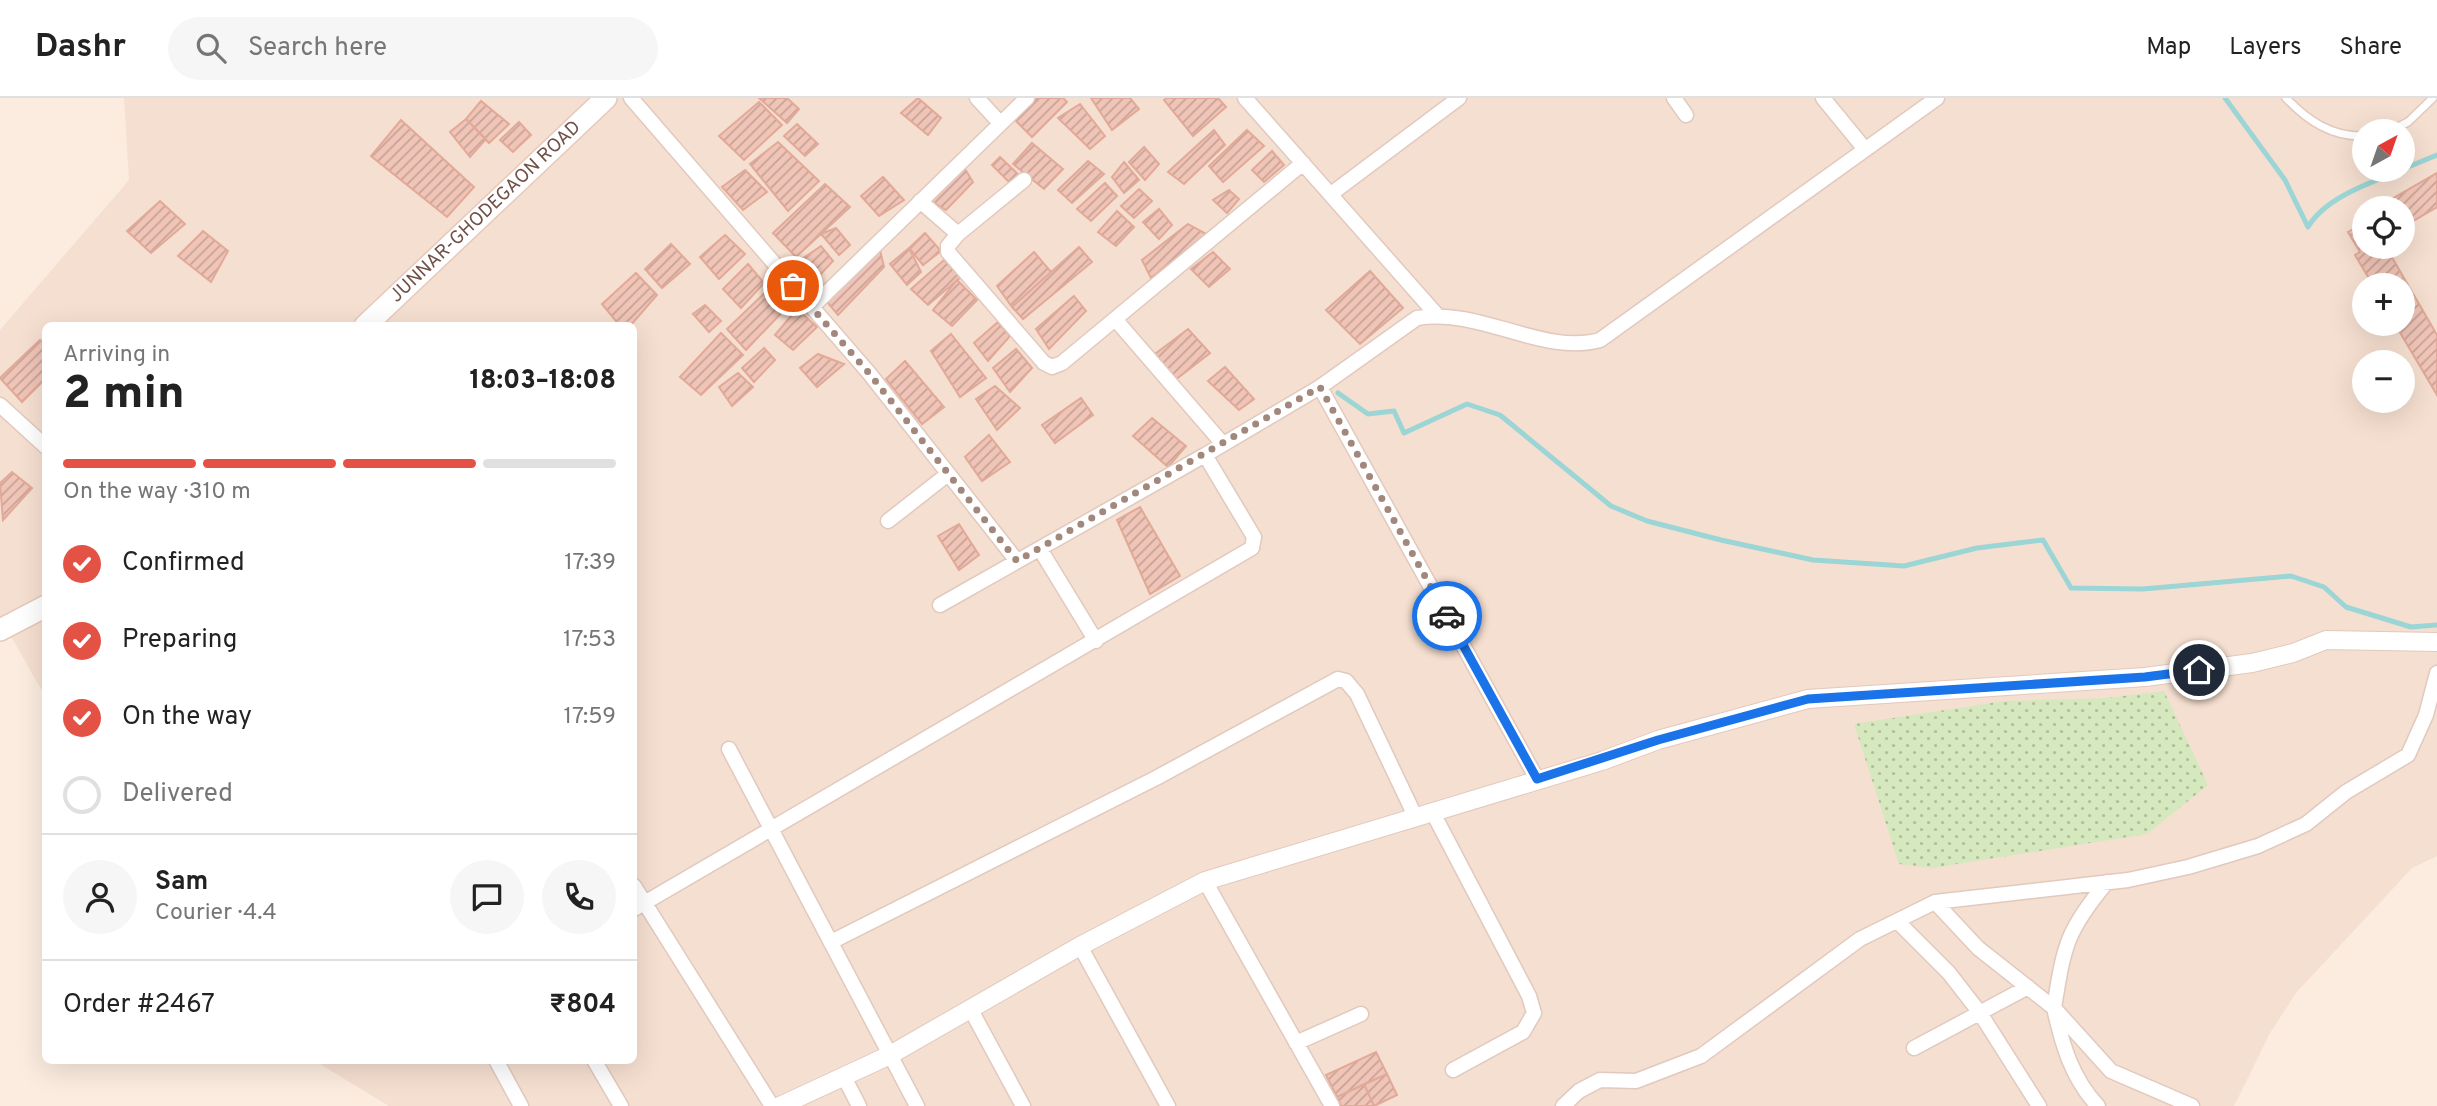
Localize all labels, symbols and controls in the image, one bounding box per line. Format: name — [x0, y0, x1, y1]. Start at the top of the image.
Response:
search box — [168, 17, 658, 80]
text: Dashr — [35, 27, 126, 69]
icon: search — [192, 29, 230, 67]
text: Search here — [248, 32, 387, 65]
text: Map — [2146, 33, 2191, 63]
text: Layers — [2229, 33, 2301, 63]
text: Share — [2339, 33, 2402, 63]
street label: JUNNAR-GHODEGAON ROAD — [385, 116, 586, 308]
north arrow — [2352, 119, 2415, 182]
map controls — [2352, 119, 2415, 413]
button: locate — [2352, 196, 2415, 259]
pin — [763, 256, 823, 316]
icon: bag — [774, 267, 812, 305]
button: + — [2352, 273, 2415, 336]
text: Arriving in — [63, 341, 170, 370]
button: − — [2352, 350, 2415, 413]
text: 18:03–18:08 — [469, 365, 616, 398]
text: 2 min — [63, 366, 185, 425]
text: On the way · 310 m — [63, 478, 251, 507]
icon: check — [63, 545, 101, 583]
text: Confirmed — [122, 547, 245, 580]
text: 17:39 — [564, 549, 616, 578]
courier — [1412, 581, 1482, 651]
icon: car — [1428, 597, 1466, 635]
icon: check — [63, 622, 101, 660]
text: Preparing — [122, 624, 237, 657]
text: 17:53 — [563, 626, 616, 655]
pin — [2169, 640, 2229, 700]
icon: home — [2180, 651, 2218, 689]
icon: check — [63, 699, 101, 737]
text: On the way — [122, 701, 252, 734]
text: 17:59 — [563, 703, 616, 732]
text: Delivered — [122, 778, 233, 811]
button: person — [63, 860, 137, 934]
button: chat — [450, 860, 524, 934]
button: phone — [542, 860, 616, 934]
text: Sam — [155, 866, 208, 899]
text: Courier · 4.4 — [155, 899, 277, 928]
text: Order #2467 — [63, 989, 215, 1022]
text: ₹804 — [549, 989, 616, 1022]

